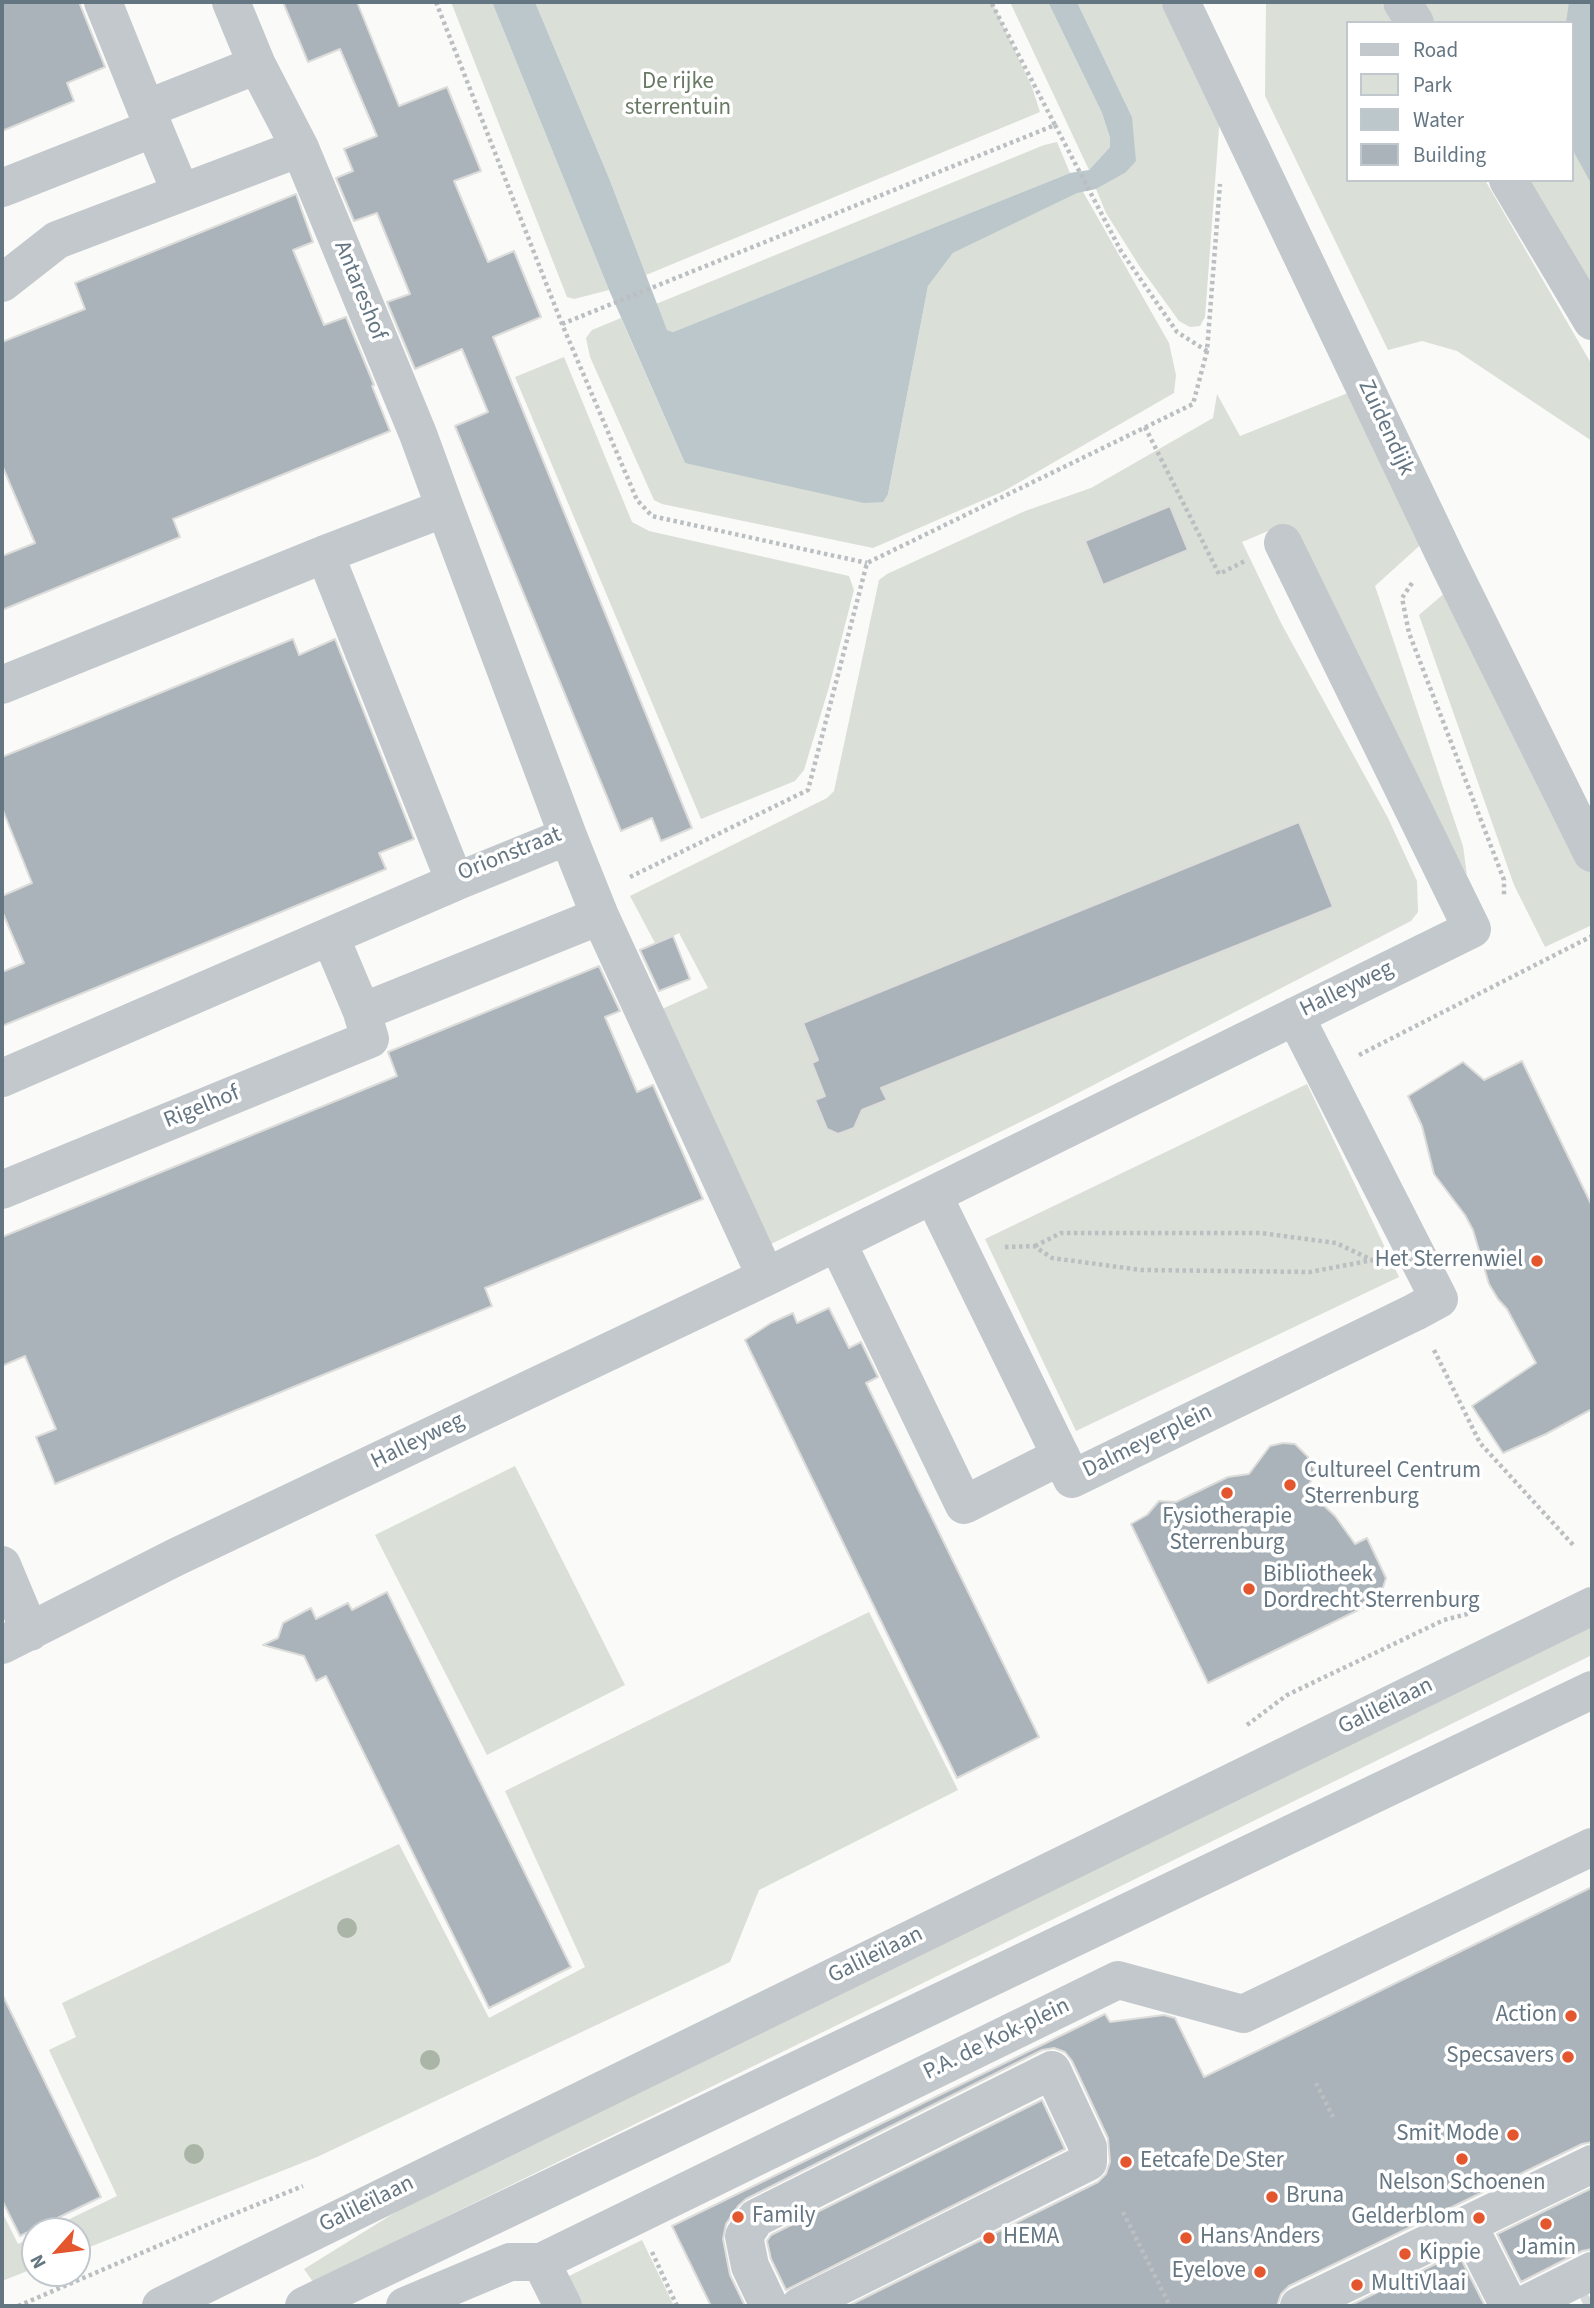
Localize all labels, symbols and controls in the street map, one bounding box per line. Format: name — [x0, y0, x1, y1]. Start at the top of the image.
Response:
legend — [1346, 21, 1573, 182]
text: Road — [1413, 35, 1458, 65]
park label: De rijke sterrentuin — [625, 69, 731, 123]
text: Park — [1413, 70, 1452, 100]
text: Water — [1413, 105, 1464, 135]
text: Building — [1413, 140, 1486, 170]
street label: Antareshof — [327, 237, 391, 345]
street label: Zuidendijk — [1351, 376, 1419, 480]
street label: Orionstraat — [454, 822, 566, 888]
street label: Halleyweg — [1296, 956, 1398, 1024]
street label: Rigelhof — [160, 1080, 244, 1136]
place label: Het Sterrenwiel — [1375, 1247, 1523, 1275]
marker: Het Sterrenwiel — [1529, 1253, 1545, 1269]
street label: Dalmeyerplein — [1079, 1399, 1217, 1485]
street label: Halleyweg — [367, 1408, 469, 1476]
place label: Cultureel Centrum Sterrenburg — [1304, 1458, 1481, 1512]
marker: Cultureel Centrum Sterrenburg — [1282, 1477, 1298, 1493]
marker: Fysiotherapie Sterrenburg — [1219, 1485, 1235, 1501]
place label: Fysiotherapie Sterrenburg — [1162, 1504, 1292, 1558]
place label: Bibliotheek Dordrecht Sterrenburg — [1263, 1562, 1480, 1616]
marker: Bibliotheek Dordrecht Sterrenburg — [1241, 1581, 1257, 1597]
street label: Galileïlaan — [1334, 1672, 1438, 1742]
street label: Galileïlaan — [824, 1921, 928, 1991]
street label: P.A. de Kok-plein — [919, 1993, 1075, 2087]
place label: Action — [1496, 2002, 1557, 2030]
marker: Action — [1563, 2008, 1579, 2024]
place label: Specsavers — [1446, 2043, 1554, 2071]
marker: Specsavers — [1560, 2049, 1576, 2065]
place label: Smit Mode — [1396, 2121, 1499, 2149]
marker: Smit Mode — [1505, 2127, 1521, 2143]
place label: Eetcafe De Ster — [1140, 2148, 1284, 2176]
marker: Nelson Schoenen — [1454, 2151, 1470, 2167]
marker: Eetcafe De Ster — [1118, 2154, 1134, 2170]
street label: Galileïlaan — [315, 2170, 419, 2240]
place label: Nelson Schoenen — [1378, 2170, 1546, 2198]
place label: Bruna — [1286, 2183, 1344, 2211]
marker: Bruna — [1264, 2189, 1280, 2205]
place label: Family — [752, 2203, 816, 2231]
place label: Gelderblom — [1351, 2204, 1465, 2232]
marker: Family — [730, 2209, 746, 2225]
marker: Gelderblom — [1471, 2210, 1487, 2226]
marker: Jamin — [1538, 2216, 1554, 2232]
north arrow — [21, 2217, 91, 2287]
place label: HEMA — [1003, 2224, 1059, 2252]
place label: Hans Anders — [1200, 2224, 1320, 2252]
marker: HEMA — [981, 2230, 997, 2246]
marker: Hans Anders — [1178, 2230, 1194, 2246]
place label: Jamin — [1516, 2235, 1576, 2263]
place label: Kippie — [1419, 2240, 1481, 2268]
marker: Kippie — [1397, 2246, 1413, 2262]
text: N — [24, 2249, 54, 2273]
place label: Eyelove — [1172, 2258, 1246, 2286]
marker: Eyelove — [1252, 2264, 1268, 2280]
place label: MultiVlaai — [1371, 2271, 1466, 2299]
marker: MultiVlaai — [1349, 2277, 1365, 2293]

